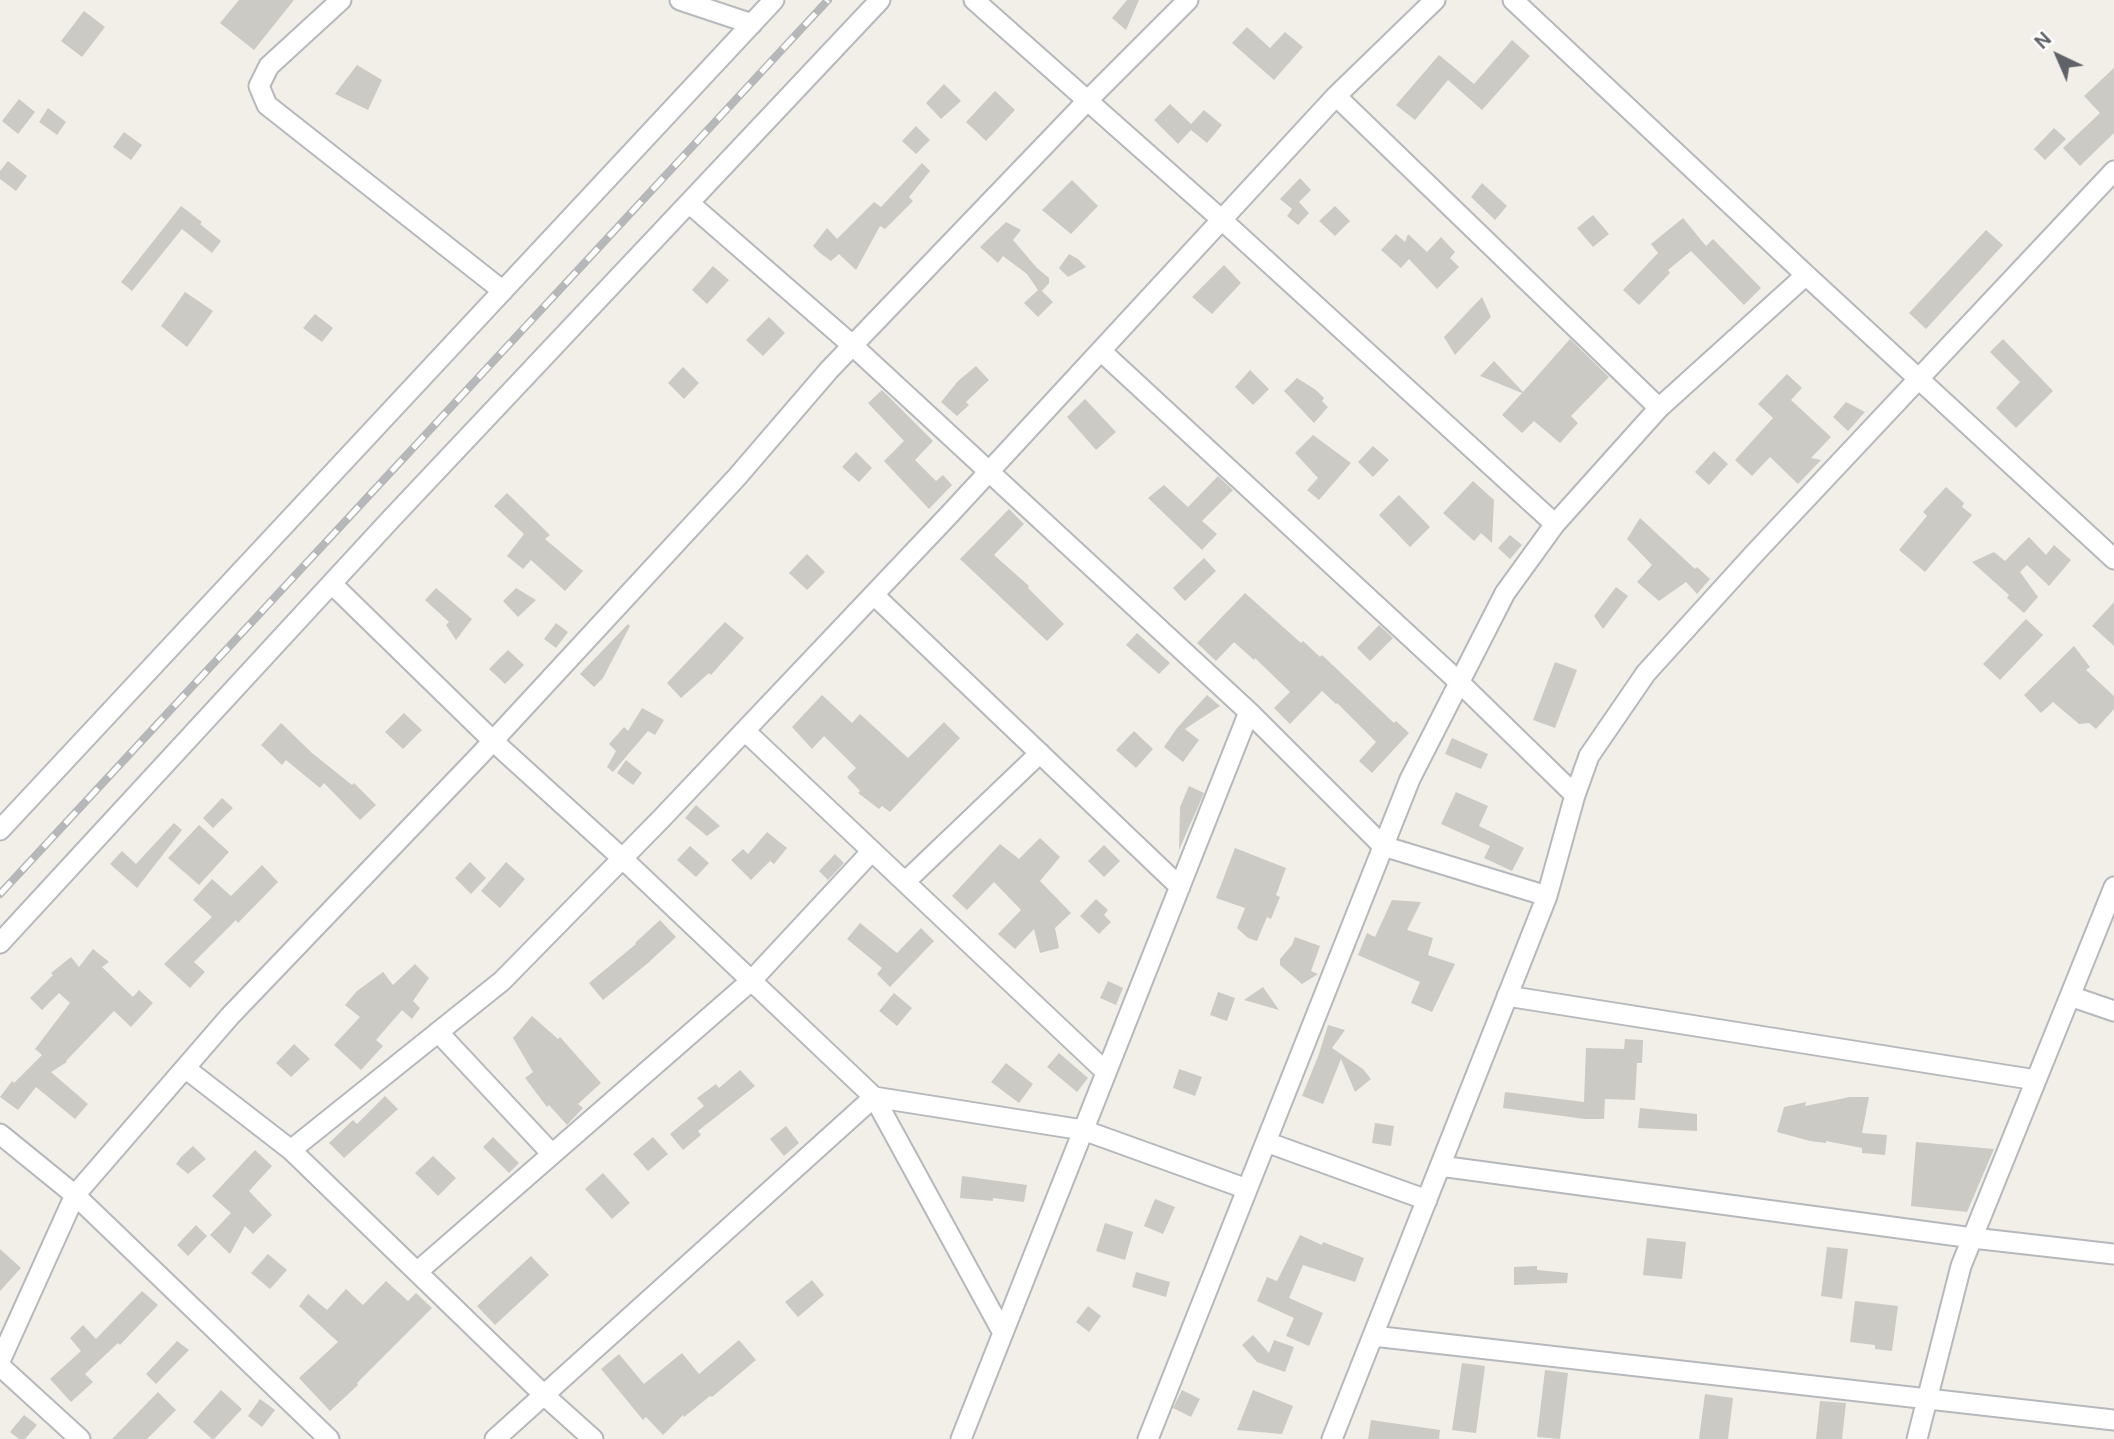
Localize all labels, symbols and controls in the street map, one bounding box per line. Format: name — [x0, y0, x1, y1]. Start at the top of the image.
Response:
north arrow — [2023, 21, 2093, 91]
text: N — [2029, 27, 2057, 54]

